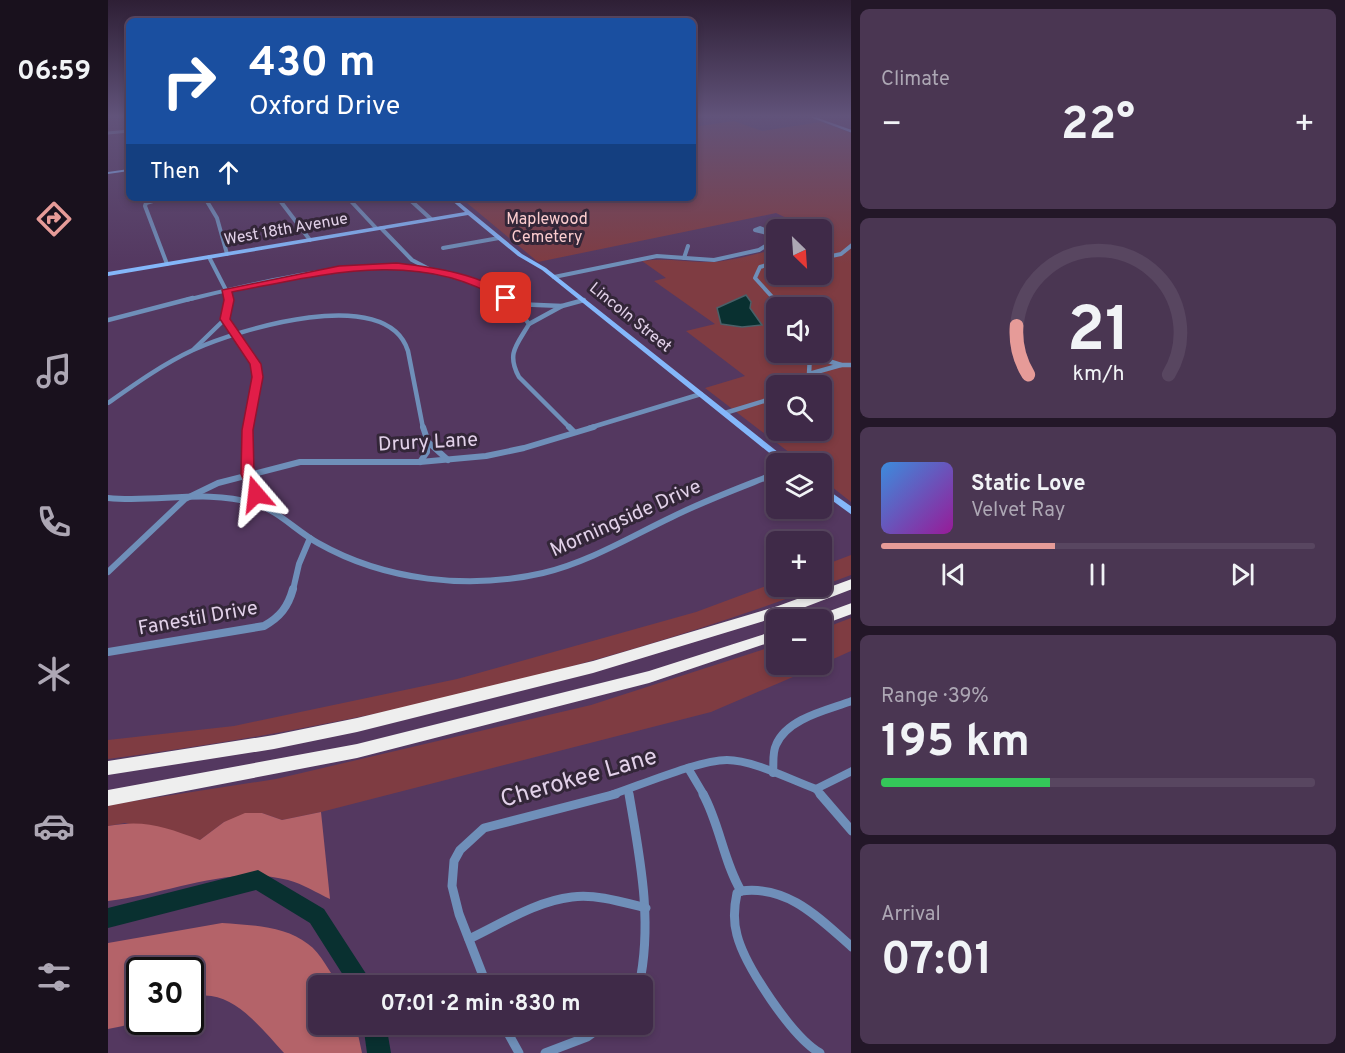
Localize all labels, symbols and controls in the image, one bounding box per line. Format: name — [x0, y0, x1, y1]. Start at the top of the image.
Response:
text: 430 m — [249, 38, 375, 91]
icon: right — [150, 42, 228, 120]
text: 06:59 — [17, 55, 91, 89]
text: Climate — [881, 67, 950, 93]
text: Oxford Drive — [249, 90, 400, 124]
text: 22° — [1061, 98, 1135, 155]
text: − — [881, 105, 902, 147]
text: + — [1294, 105, 1315, 147]
icon: ahead — [212, 156, 245, 189]
text: Then — [150, 159, 200, 186]
icon: directions — [33, 198, 75, 240]
street label: West 18th Avenue — [222, 209, 350, 251]
park label: Maplewood Cemetery — [506, 210, 588, 248]
north arrow — [766, 219, 832, 285]
map controls — [766, 219, 832, 675]
pin — [480, 272, 531, 323]
street label: Lincoln Street — [585, 279, 675, 357]
icon: arrive — [489, 281, 522, 314]
text: 21 — [1066, 294, 1130, 373]
button: sound — [766, 297, 832, 363]
icon: music — [33, 350, 75, 392]
text: km/h — [1072, 361, 1124, 388]
button: search — [766, 375, 832, 441]
street label: Drury Lane — [377, 427, 479, 459]
button: layers — [766, 453, 832, 519]
position arrow — [224, 462, 288, 526]
text: Static Love — [971, 471, 1085, 498]
street label: Morningside Drive — [546, 474, 706, 564]
text: Velvet Ray — [971, 498, 1065, 524]
icon: phone — [33, 501, 75, 543]
button: + — [766, 531, 832, 597]
icon: previous — [937, 558, 970, 591]
icon: pause — [1081, 558, 1114, 591]
icon: next — [1226, 558, 1259, 591]
street label: Fanestil Drive — [136, 596, 260, 642]
button: − — [766, 609, 832, 675]
icon: climate — [33, 653, 75, 695]
text: Range · 39% — [881, 684, 989, 710]
text: 195 km — [881, 715, 1030, 772]
street label: Cherokee Lane — [497, 742, 661, 816]
icon: car — [33, 805, 75, 847]
text: Arrival — [881, 902, 941, 928]
text: 07:01 — [881, 933, 992, 990]
icon: filters — [33, 956, 75, 998]
speed limit sign: 30 — [126, 957, 204, 1035]
text: 07:01 · 2 min · 830 m — [381, 991, 580, 1018]

